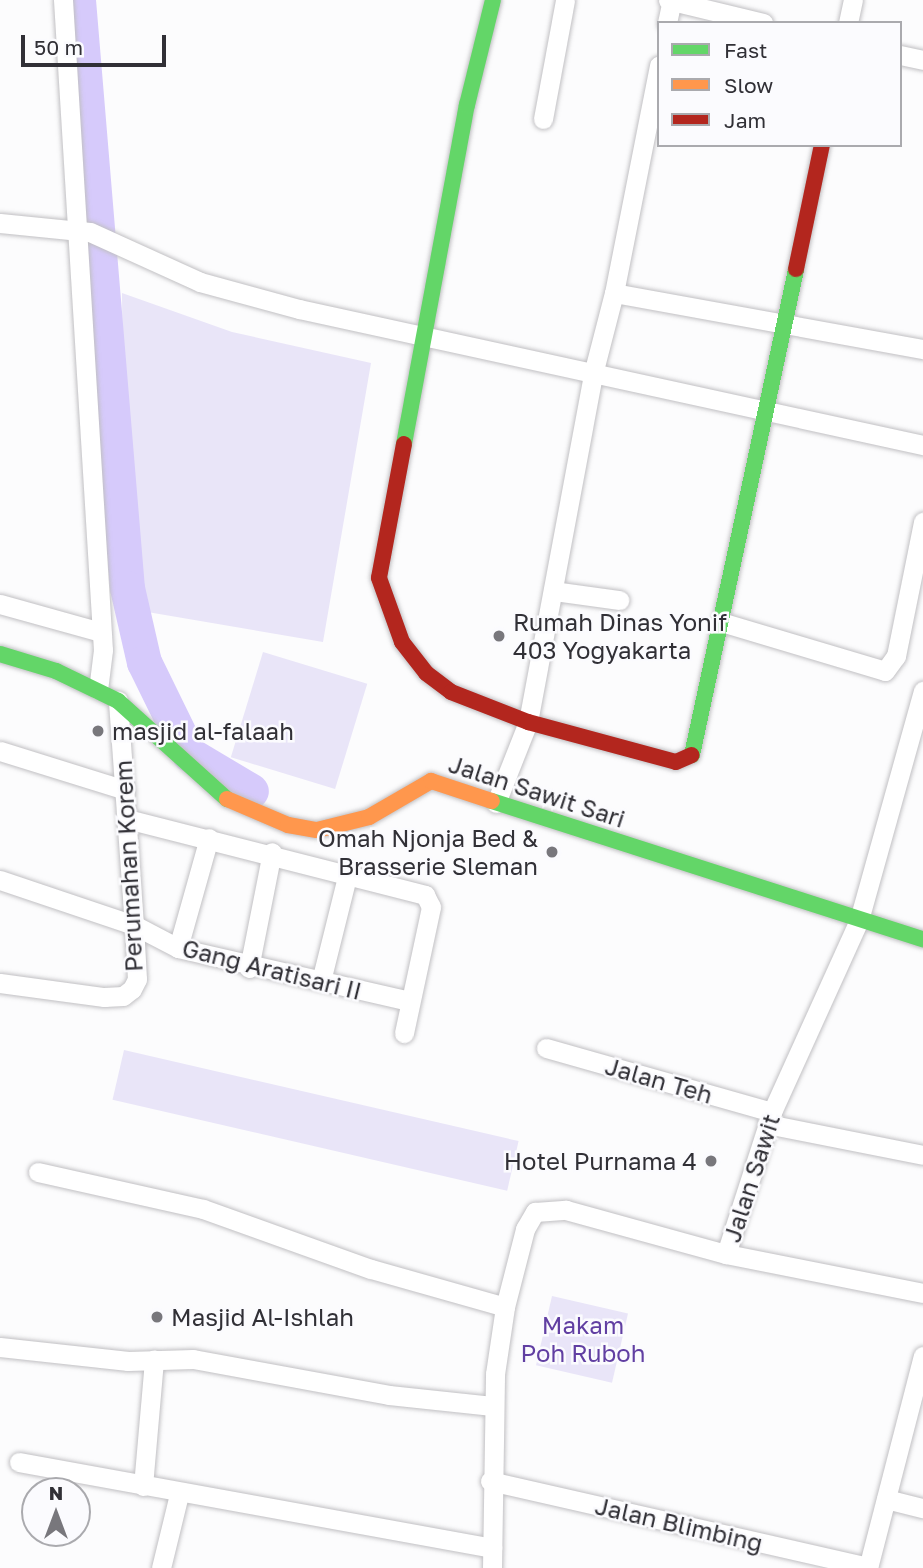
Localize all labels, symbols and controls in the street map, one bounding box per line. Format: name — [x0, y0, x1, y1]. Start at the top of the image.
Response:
scale bar — [24, 21, 170, 65]
legend — [657, 21, 902, 147]
text: 50 m — [34, 34, 83, 60]
text: Fast — [724, 37, 767, 63]
text: Slow — [724, 72, 773, 98]
text: Jam — [724, 107, 766, 133]
place label: Rumah Dinas Yonif 403 Yogyakarta — [513, 608, 727, 664]
marker: Rumah Dinas Yonif 403 Yogyakarta — [491, 628, 507, 644]
place label: masjid al-falaah — [112, 717, 294, 745]
marker: masjid al-falaah — [90, 723, 106, 739]
street label: Jalan Sawit Sari — [445, 749, 629, 833]
street label: Perumahan Korem — [108, 759, 148, 973]
place label: Omah Njonja Bed & Brasserie Sleman — [318, 824, 538, 880]
marker: Omah Njonja Bed & Brasserie Sleman — [544, 844, 560, 860]
street label: Gang Aratisari II — [179, 933, 365, 1005]
street label: Jalan Teh — [602, 1051, 716, 1109]
street label: Jalan Sawit — [717, 1110, 785, 1246]
place label: Hotel Purnama 4 — [504, 1147, 697, 1175]
marker: Hotel Purnama 4 — [703, 1153, 719, 1169]
place label: Masjid Al-Ishlah — [171, 1303, 354, 1331]
marker: Masjid Al-Ishlah — [149, 1309, 165, 1325]
park label: Makam Poh Ruboh — [521, 1311, 645, 1367]
north arrow — [21, 1477, 91, 1547]
text: N — [49, 1481, 63, 1504]
street label: Jalan Blimbing — [592, 1491, 766, 1557]

